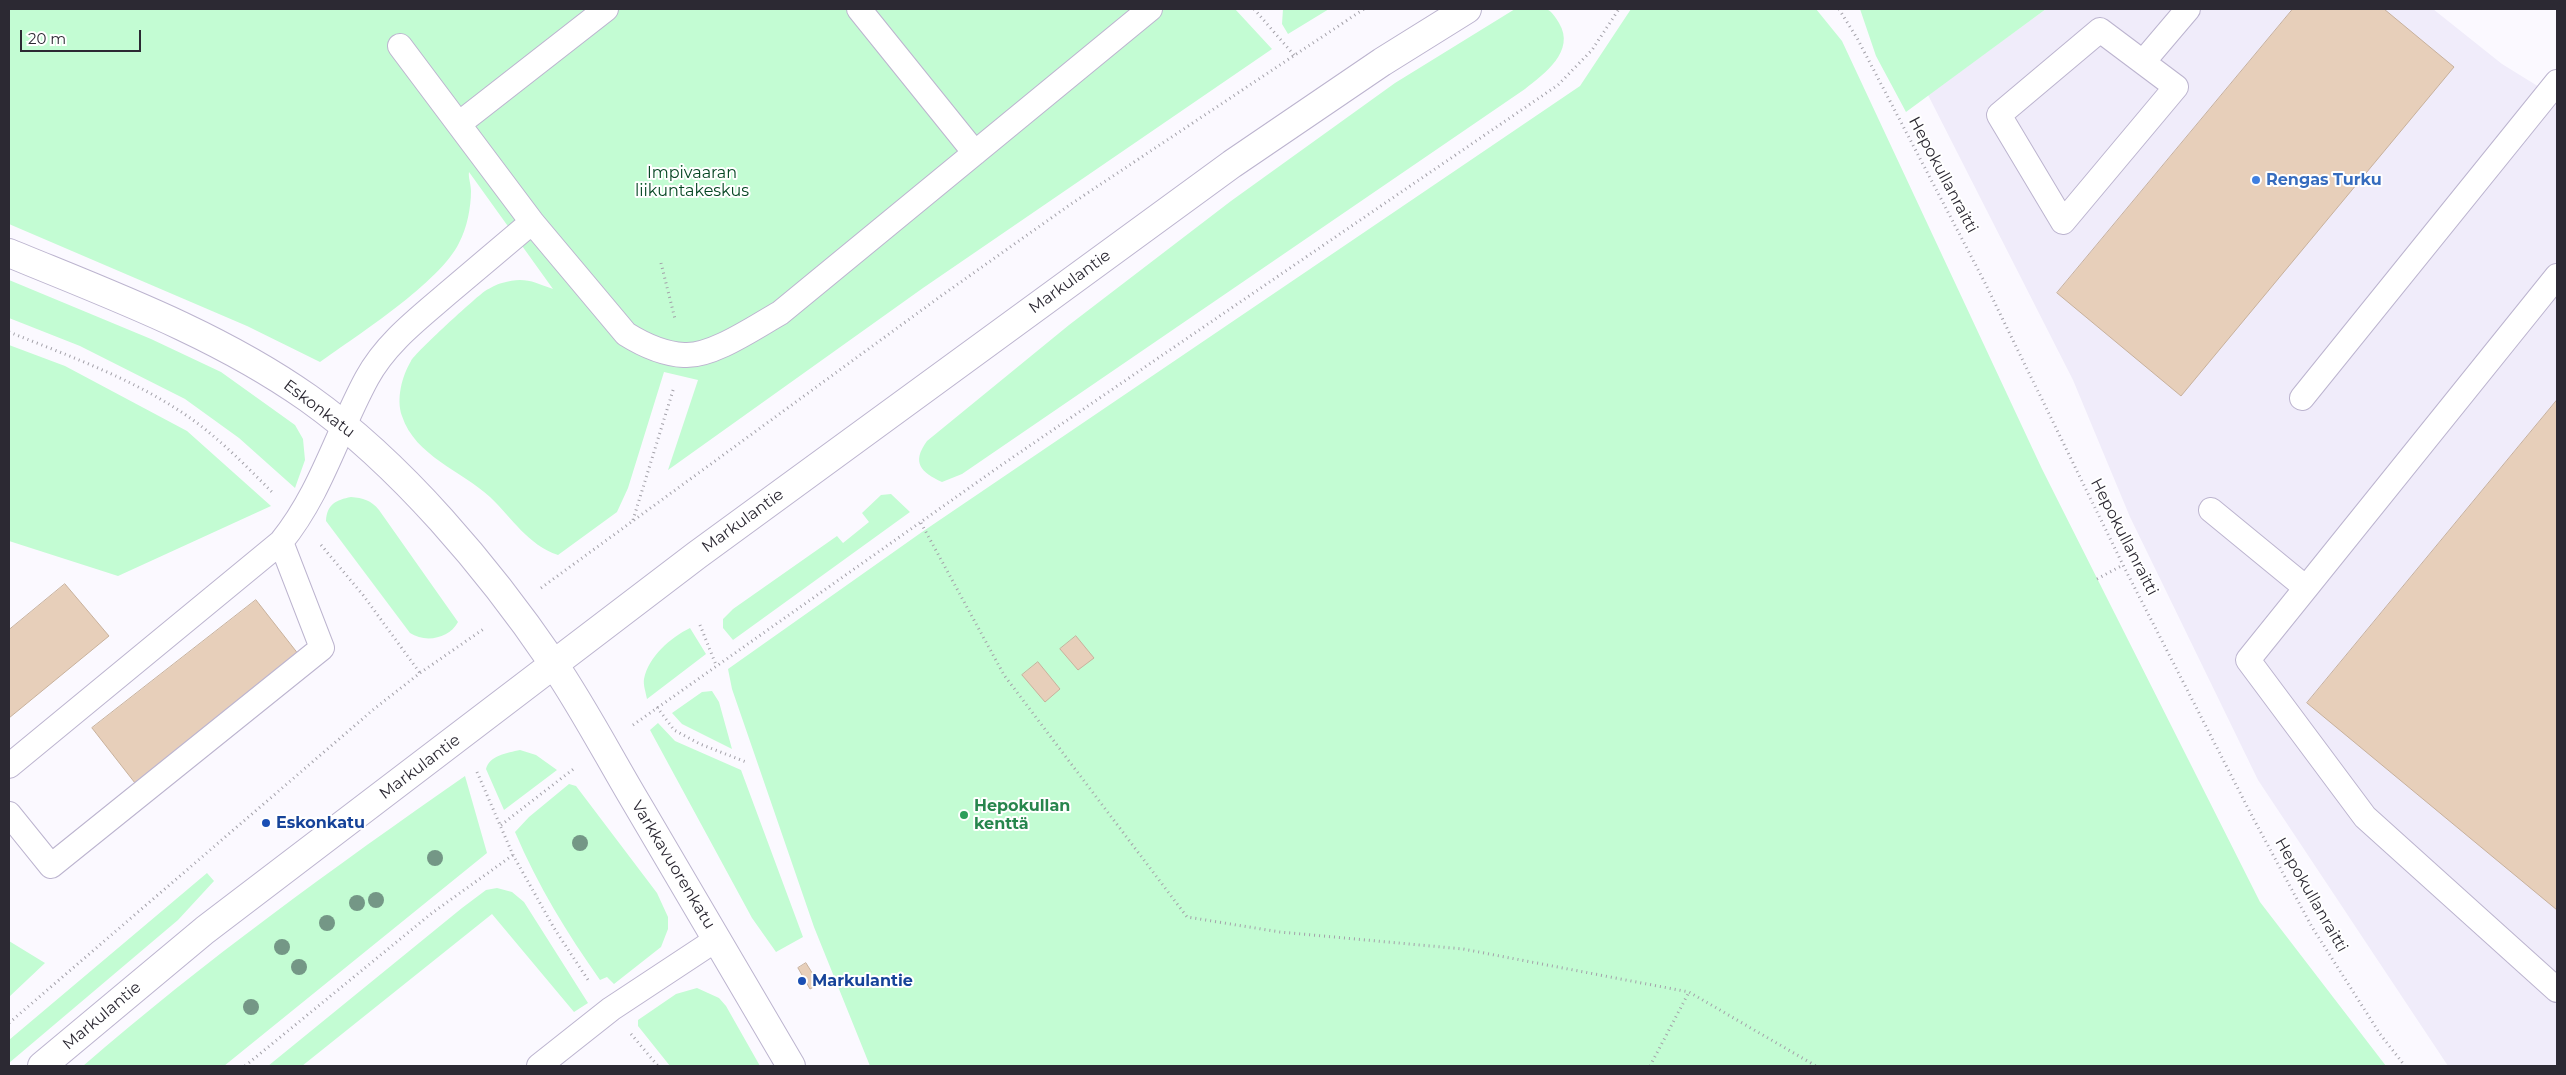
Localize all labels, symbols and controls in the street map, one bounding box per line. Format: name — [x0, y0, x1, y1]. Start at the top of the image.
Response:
scale bar — [22, 20, 144, 52]
text: 20 m — [28, 29, 66, 48]
street label: Hepokullanraitti — [1904, 114, 1982, 236]
park label: Impivaaran liikuntakeskus — [635, 163, 749, 201]
place label: Rengas Turku — [2266, 170, 2382, 190]
marker: Rengas Turku — [2250, 174, 2262, 186]
street label: Markulantie — [1025, 246, 1115, 318]
street label: Eskonkatu — [279, 376, 359, 442]
street label: Hepokullanraitti — [2086, 475, 2162, 599]
street label: Markulantie — [698, 485, 788, 557]
street label: Markulantie — [376, 730, 464, 804]
place label: Hepokullan kenttä — [974, 796, 1070, 834]
street label: Varkkavuorenkatu — [627, 797, 719, 933]
marker: Hepokullan kenttä — [958, 809, 970, 821]
place label: Eskonkatu — [276, 813, 365, 833]
marker: Eskonkatu — [260, 817, 272, 829]
street label: Hepokullanraitti — [2270, 834, 2352, 956]
place label: Markulantie — [812, 971, 913, 991]
marker: Markulantie — [796, 975, 808, 987]
street label: Markulantie — [59, 978, 145, 1054]

